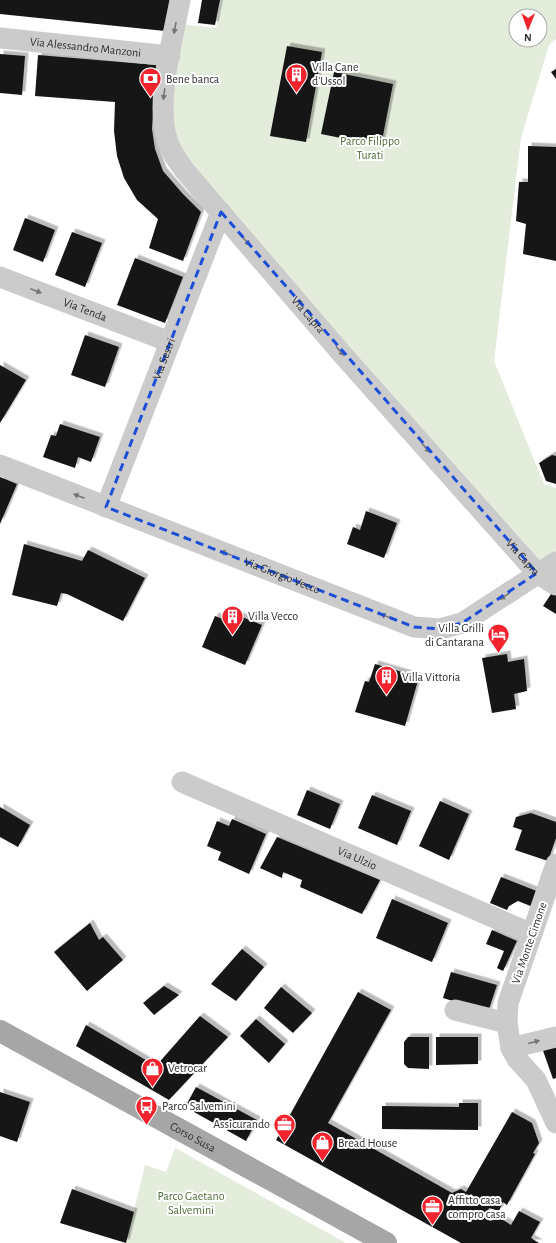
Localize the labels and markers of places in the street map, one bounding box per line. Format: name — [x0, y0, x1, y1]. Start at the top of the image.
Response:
building icon: Villa Cane d'Ussol — [283, 61, 309, 94]
place label: Villa Cane d'Ussol — [312, 61, 359, 87]
bank icon: Bene banca — [137, 66, 163, 99]
place label: Bene banca — [166, 73, 220, 85]
building icon: Villa Vecco — [219, 603, 245, 636]
place label: Villa Vecco — [248, 610, 298, 622]
place label: Villa Grilli di Cantarana — [425, 622, 484, 648]
hotel icon: Villa Grilli di Cantarana — [486, 622, 512, 655]
building icon: Villa Vittoria — [374, 664, 400, 697]
place label: Villa Vittoria — [402, 671, 461, 683]
shop icon: Vetrocar — [139, 1055, 165, 1088]
place label: Vetrocar — [168, 1062, 207, 1074]
bus stop icon: Parco Salvemini — [134, 1093, 160, 1126]
place label: Parco Salvemini — [162, 1100, 236, 1112]
office icon: Assicurando — [272, 1111, 298, 1144]
place label: Assicurando — [213, 1118, 270, 1130]
shop icon: Bread House — [310, 1130, 336, 1163]
place label: Bread House — [338, 1137, 397, 1149]
office icon: Affitto casa compro casa — [419, 1194, 445, 1227]
place label: Affitto casa compro casa — [448, 1194, 506, 1220]

